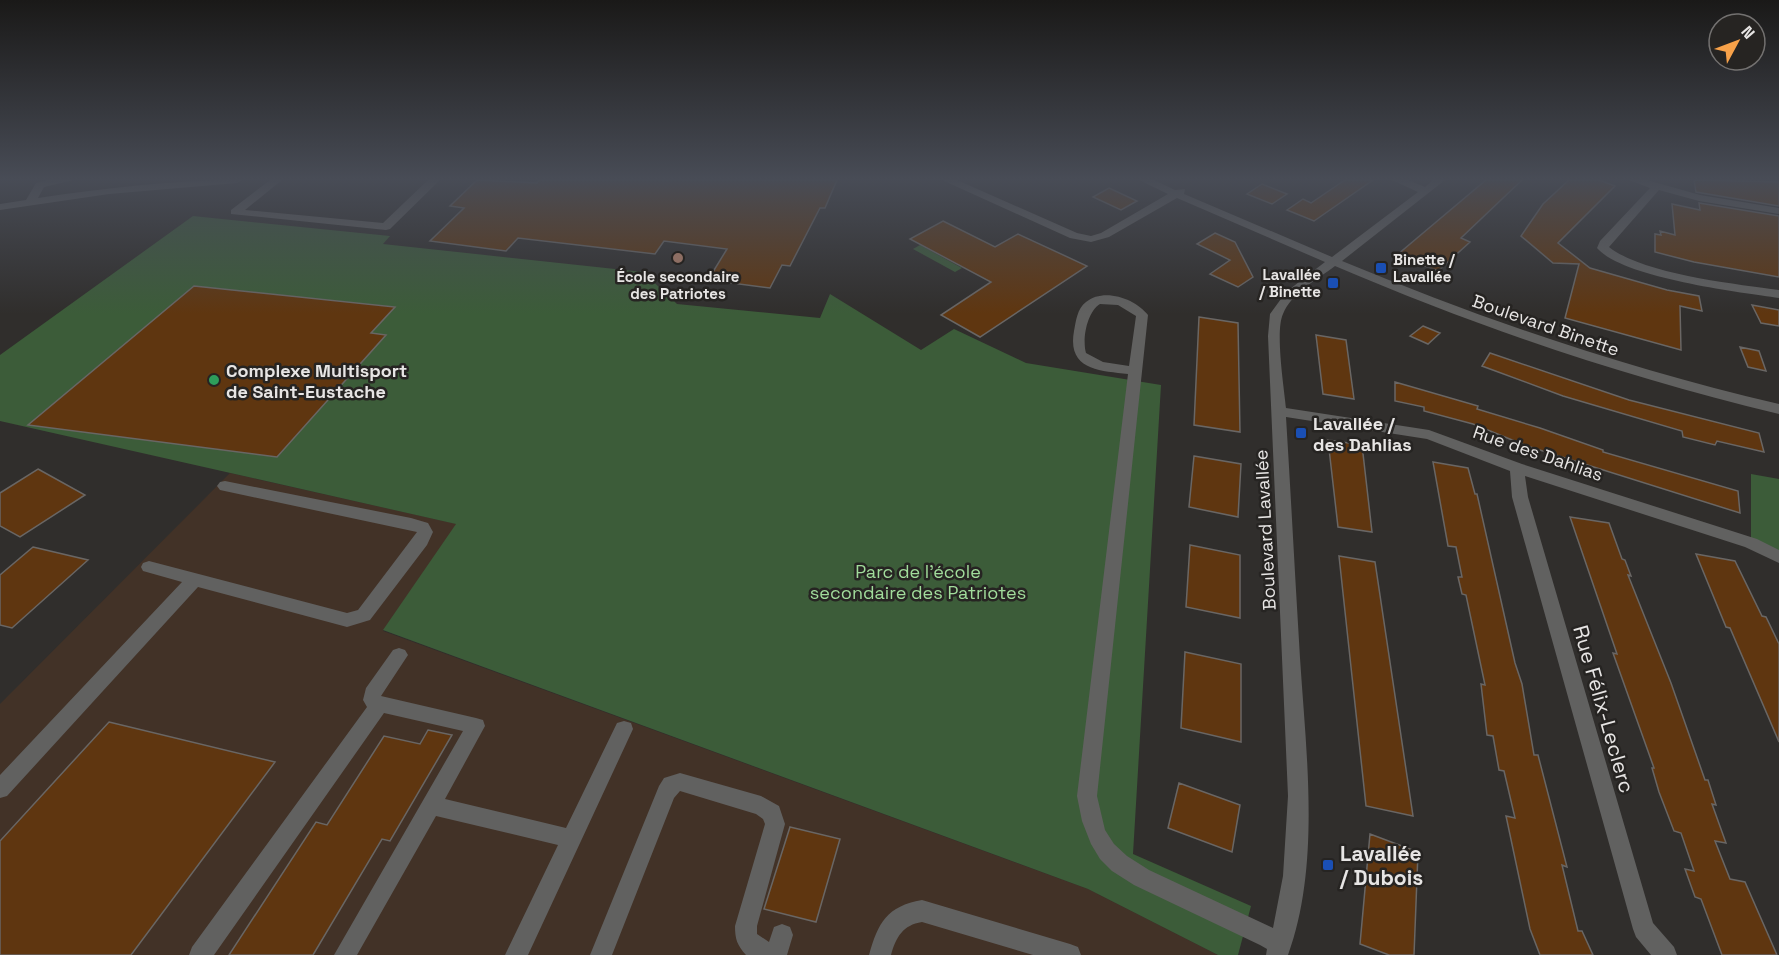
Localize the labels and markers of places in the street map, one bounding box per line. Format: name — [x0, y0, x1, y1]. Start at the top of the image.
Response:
place label: Binette / Lavallée — [1393, 250, 1456, 286]
marker: École secondaire des Patriotes — [671, 251, 685, 265]
marker: Binette / Lavallée — [1374, 261, 1388, 275]
place label: Lavallée / Binette — [1258, 265, 1321, 301]
place label: École secondaire des Patriotes — [616, 267, 740, 303]
marker: Lavallée / Binette — [1326, 276, 1340, 290]
place label: Complexe Multisport de Saint-Eustache — [226, 359, 407, 403]
marker: Complexe Multisport de Saint-Eustache — [207, 373, 221, 387]
place label: Lavallée / des Dahlias — [1313, 412, 1412, 456]
marker: Lavallée / des Dahlias — [1294, 426, 1308, 440]
place label: Lavallée / Dubois — [1339, 840, 1423, 891]
marker: Lavallée / Dubois — [1321, 858, 1335, 872]

